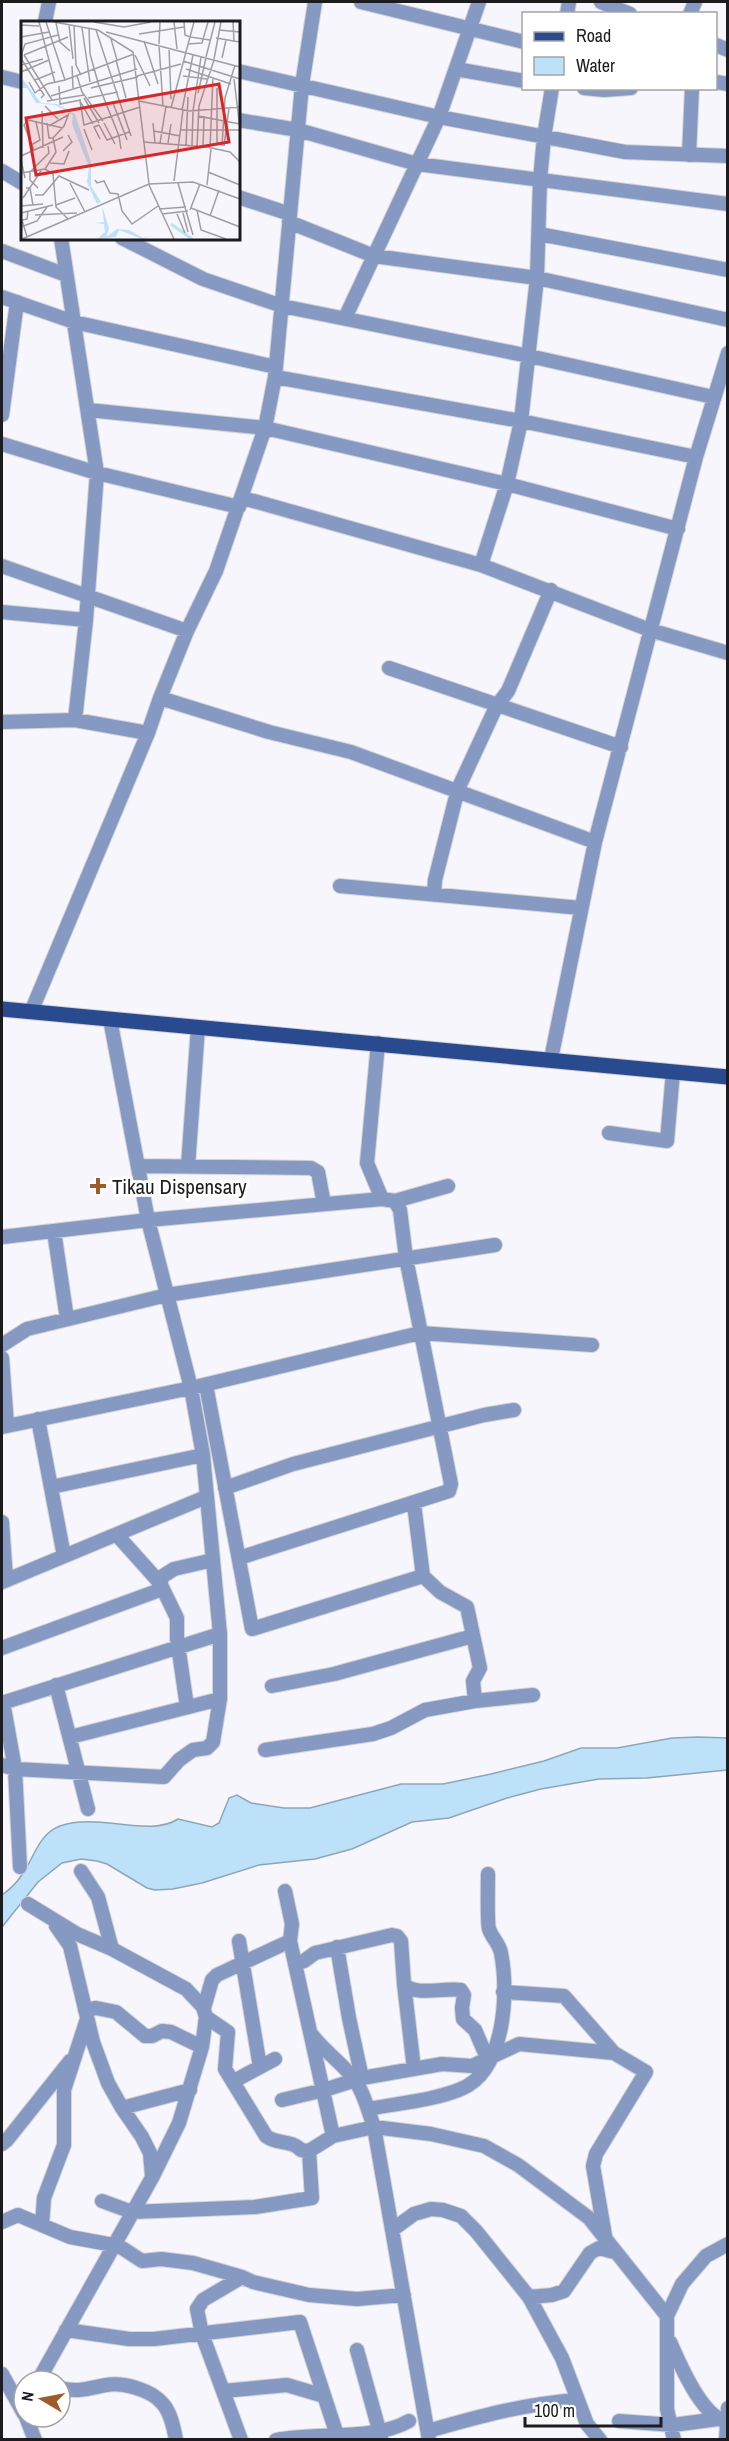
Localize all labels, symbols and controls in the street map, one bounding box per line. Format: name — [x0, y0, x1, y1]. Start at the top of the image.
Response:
legend — [522, 12, 717, 90]
inset map — [21, 21, 240, 240]
text: Road — [576, 23, 611, 48]
text: Water — [576, 53, 615, 78]
place label: Tikau Dispensary — [112, 1172, 247, 1201]
marker: Tikau Dispensary — [89, 1177, 107, 1195]
north arrow — [12, 2369, 72, 2429]
text: N — [16, 2390, 39, 2403]
scale bar — [525, 2390, 662, 2428]
text: 100 m — [534, 2398, 575, 2423]

